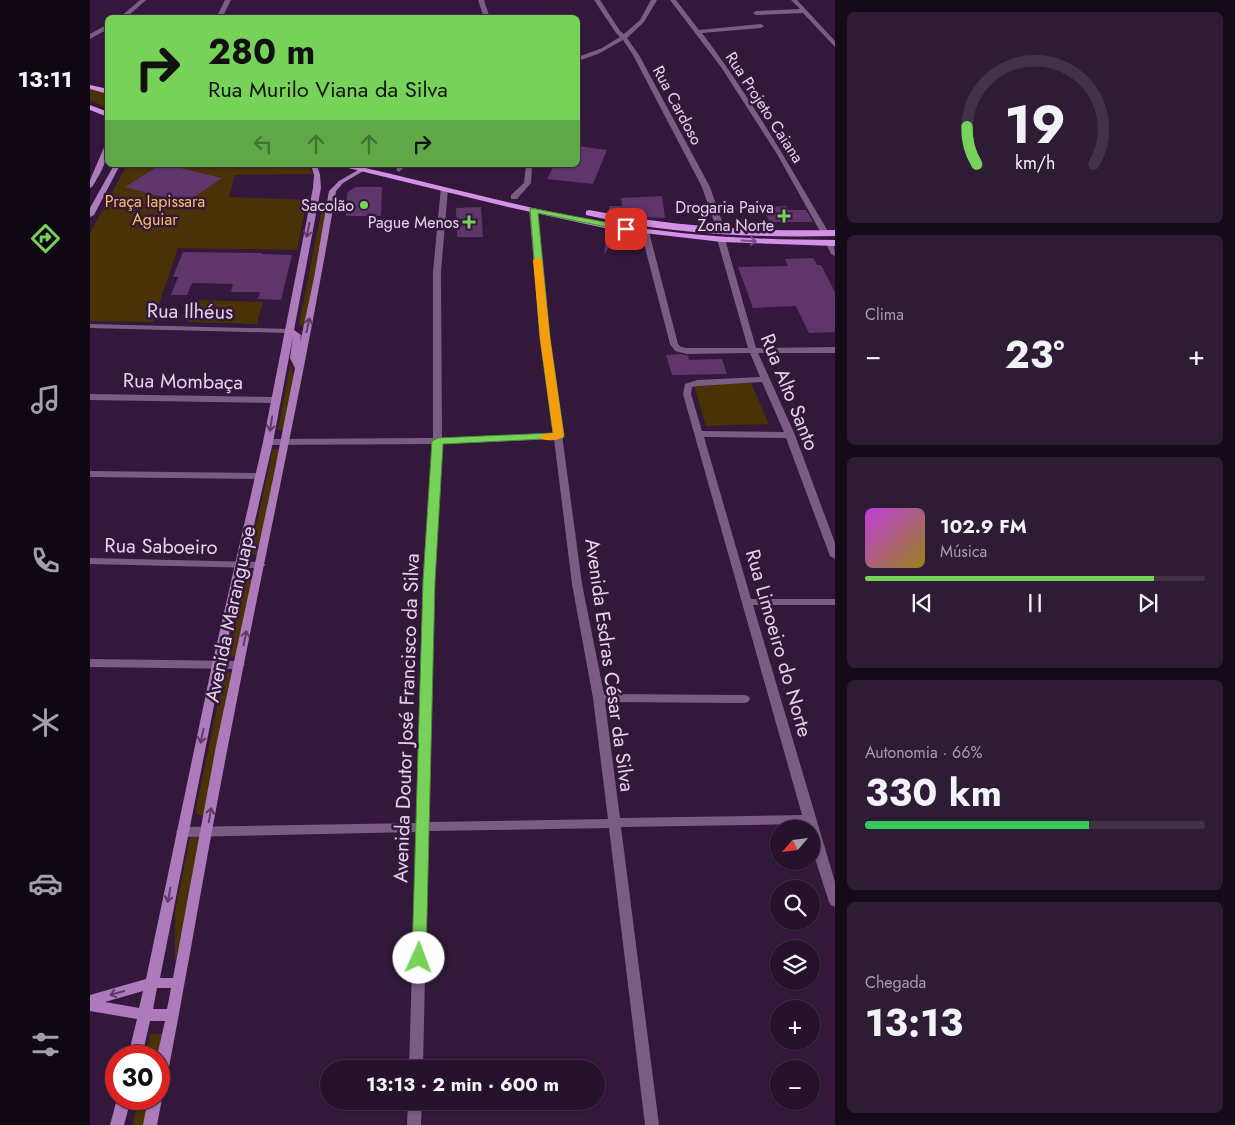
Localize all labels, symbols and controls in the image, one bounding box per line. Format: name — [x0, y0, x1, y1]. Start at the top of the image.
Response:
text: 280 m — [208, 27, 315, 77]
icon: right — [125, 35, 190, 100]
street label: Rua Projeto Caiana — [720, 47, 809, 167]
street label: Rua Cardoso — [647, 61, 708, 149]
text: 13:11 — [18, 63, 72, 95]
text: Rua Murilo Viana da Silva — [208, 73, 448, 105]
text: 19 — [1004, 87, 1066, 163]
icon: left — [249, 130, 277, 158]
icon: ahead — [302, 130, 330, 158]
icon: ahead — [355, 130, 383, 158]
icon: right — [408, 130, 436, 158]
text: km/h — [1015, 150, 1055, 176]
park label: Praça Iapissara Aguiar — [105, 190, 205, 231]
place label: Sacolão — [301, 194, 354, 217]
place label: Drogaria Paiva Zona Norte — [675, 196, 774, 237]
marker: Sacolão — [358, 199, 370, 211]
pin — [605, 208, 647, 250]
marker: Drogaria Paiva Zona Norte — [778, 210, 790, 222]
place label: Pague Menos — [368, 211, 459, 234]
icon: arrive — [612, 215, 640, 243]
marker: Pague Menos — [463, 216, 475, 228]
icon: directions — [28, 221, 63, 256]
one-way arrow — [303, 221, 313, 237]
one-way arrow — [740, 236, 756, 245]
street label: Rua Ilhéus — [147, 296, 233, 327]
text: Clima — [865, 303, 904, 326]
one-way arrow — [304, 317, 313, 333]
text: 23° — [1005, 327, 1065, 382]
street label: Rua Alto Santo — [753, 329, 826, 455]
text: − — [865, 335, 882, 376]
text: + — [1188, 335, 1205, 376]
street label: Rua Mombaça — [123, 366, 243, 397]
icon: music — [28, 382, 63, 417]
one-way arrow — [265, 415, 275, 431]
text: 102.9 FM — [940, 513, 1027, 540]
street label: Avenida Maranguape — [198, 523, 263, 705]
street label: Rua Saboeiro — [104, 531, 218, 562]
street label: Avenida Esdras César da Silva — [577, 537, 642, 794]
text: Música — [940, 540, 987, 563]
icon: phone — [28, 543, 63, 578]
street label: Rua Limoeiro do Norte — [738, 546, 819, 740]
street label: Avenida Doutor José Francisco da Silva — [386, 553, 427, 883]
icon: previous — [908, 589, 936, 617]
icon: pause — [1021, 589, 1049, 617]
icon: next — [1134, 589, 1162, 617]
one-way arrow — [241, 631, 251, 647]
icon: climate — [28, 705, 63, 740]
one-way arrow — [197, 728, 206, 744]
text: Autonomia · 66% — [865, 741, 983, 764]
text: 330 km — [865, 765, 1002, 820]
one-way arrow — [206, 807, 216, 823]
north arrow — [770, 820, 820, 870]
map controls — [770, 820, 820, 1110]
icon: car — [28, 866, 63, 901]
button: search — [770, 880, 820, 930]
one-way arrow — [164, 887, 173, 903]
position arrow — [392, 931, 444, 983]
button: layers — [770, 940, 820, 990]
text: Chegada — [865, 971, 926, 994]
one-way arrow — [110, 989, 126, 999]
text: 13:13 — [865, 995, 963, 1050]
button: + — [770, 1000, 820, 1050]
icon: filters — [28, 1027, 63, 1062]
speed limit sign: 30 — [105, 1045, 170, 1110]
button: − — [770, 1060, 820, 1110]
text: 13:13 · 2 min · 600 m — [366, 1071, 559, 1098]

